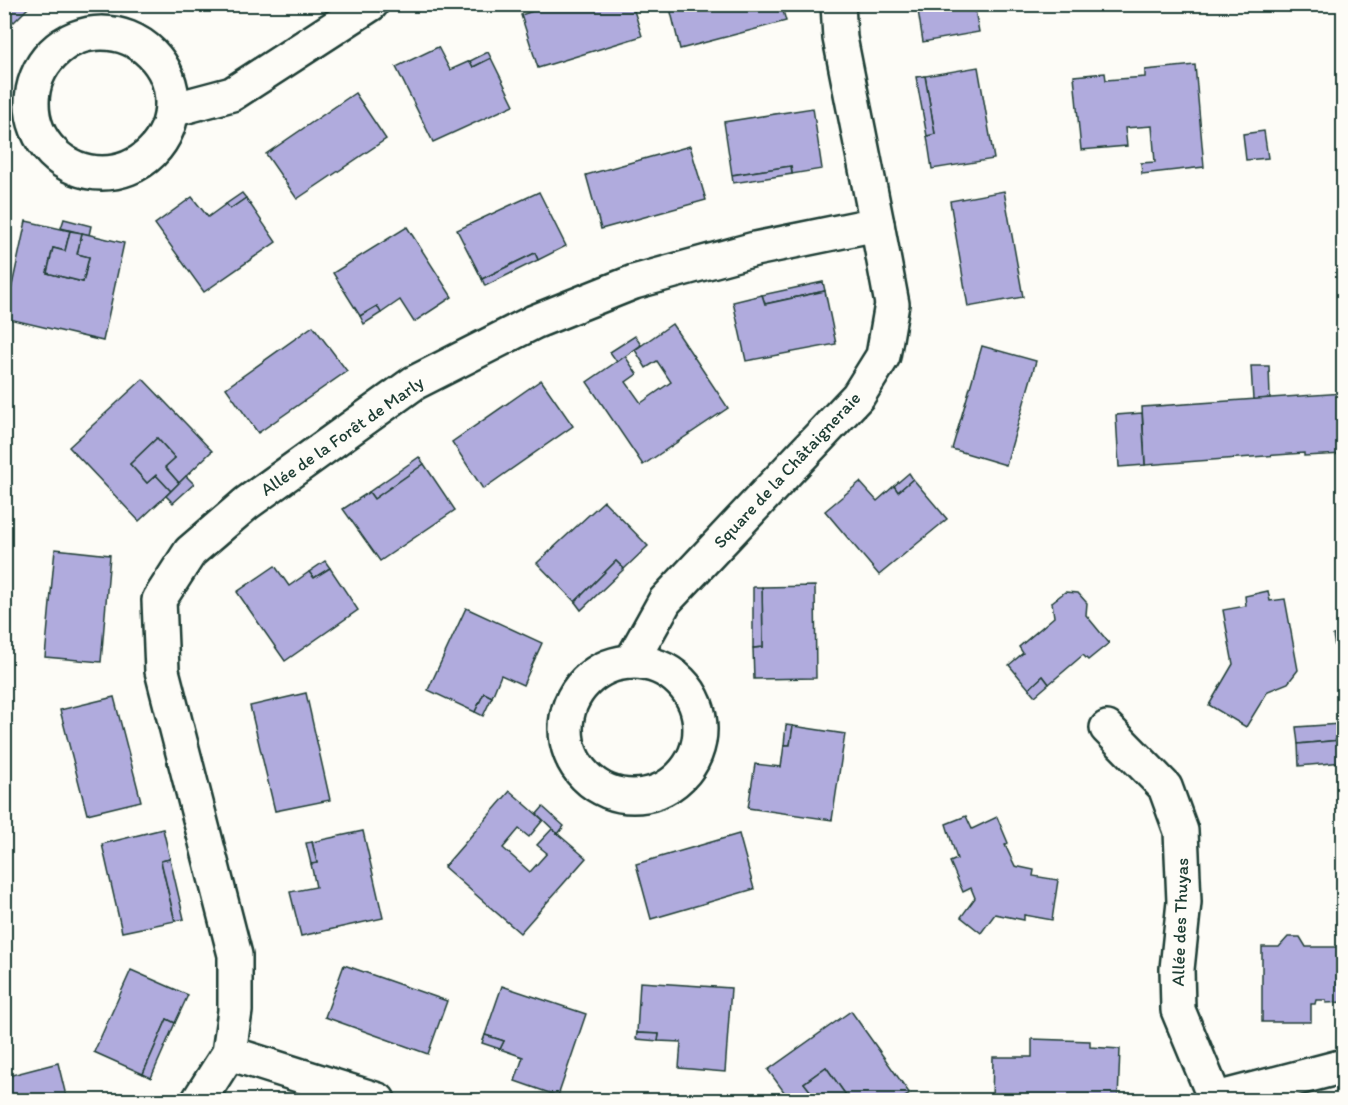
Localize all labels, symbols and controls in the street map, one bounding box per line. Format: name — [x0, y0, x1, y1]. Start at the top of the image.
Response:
street label: Allée de la Forêt de Marly — [256, 371, 428, 501]
street label: Square de la Châtaigneraie — [709, 387, 865, 553]
street label: Allée des Thuyas — [1167, 857, 1193, 987]

